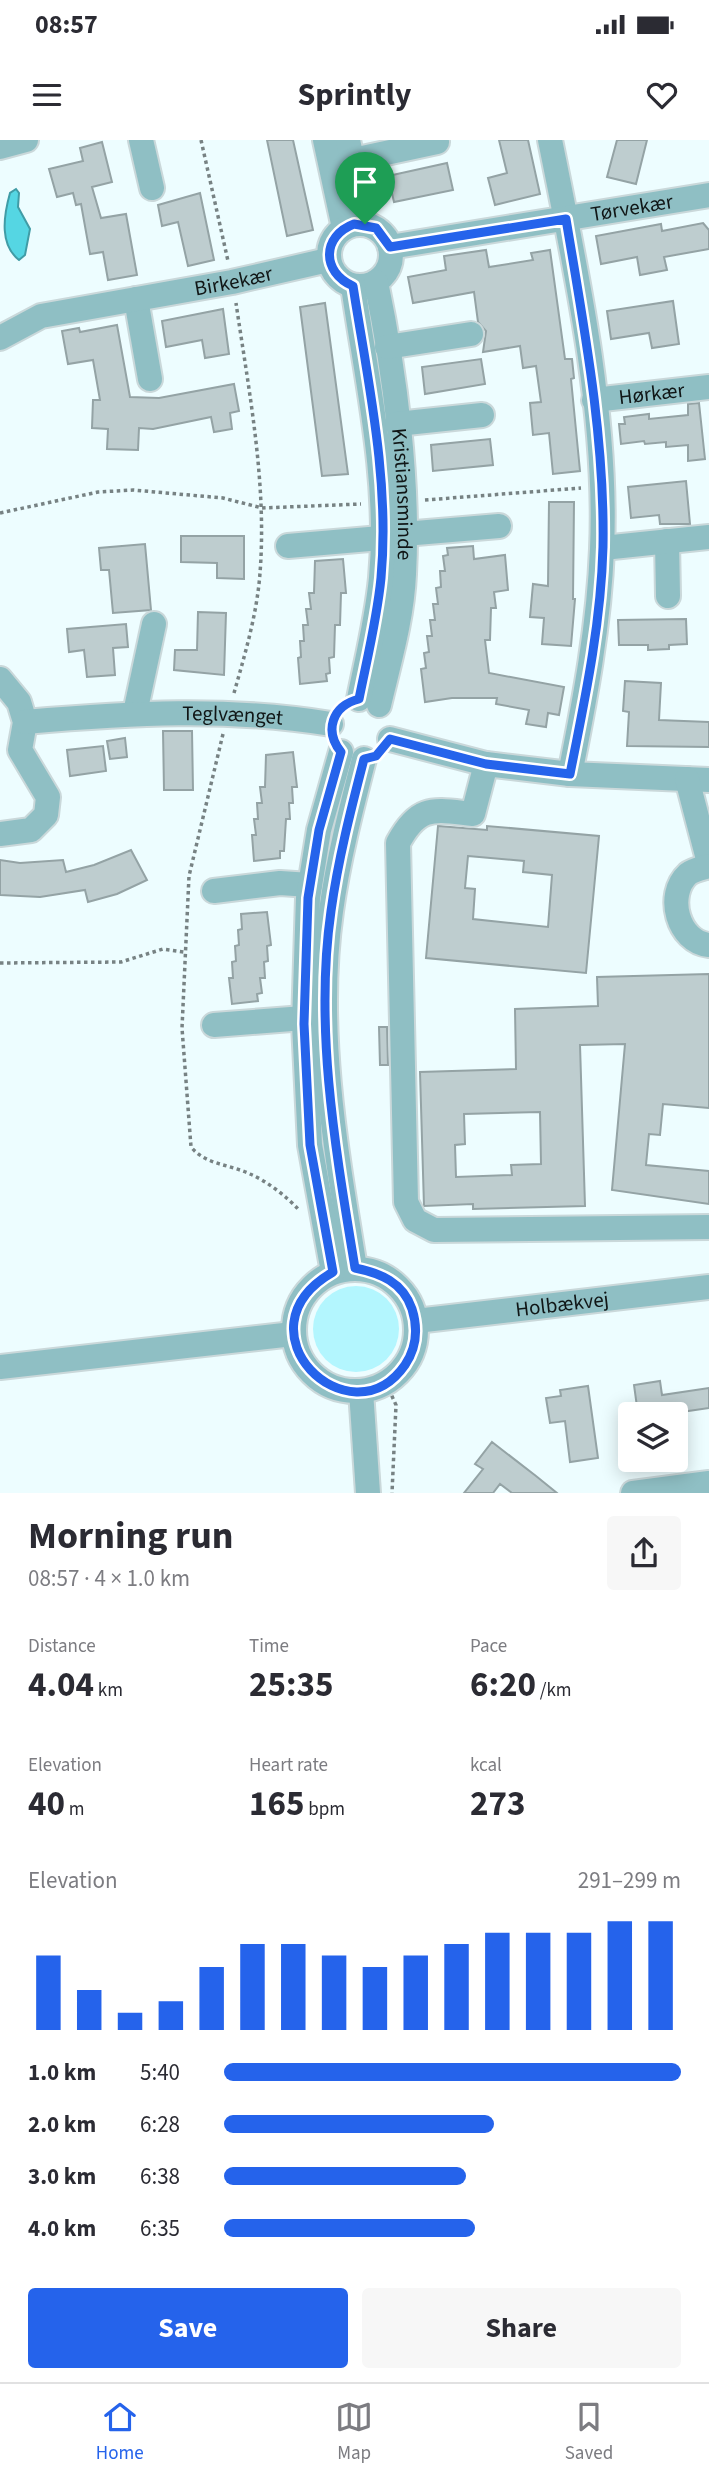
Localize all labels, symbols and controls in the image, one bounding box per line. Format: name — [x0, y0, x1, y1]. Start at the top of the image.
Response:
text: 08:57 — [35, 6, 98, 43]
text: Sprintly — [297, 72, 412, 118]
icon: menu — [28, 76, 66, 114]
icon: heart — [643, 76, 681, 114]
pin — [335, 152, 395, 224]
icon: arrive — [346, 163, 384, 201]
street label: Tørvekær — [588, 186, 676, 229]
street label: Birkekær — [192, 258, 276, 303]
street label: Hørkær — [617, 375, 687, 412]
street label: Kristiansminde — [384, 426, 420, 561]
street label: Teglvænget — [182, 698, 284, 733]
street label: Holbækvej — [514, 1284, 610, 1324]
map controls — [618, 1402, 688, 1472]
button: layers — [618, 1402, 688, 1472]
text: Morning run — [28, 1509, 233, 1563]
button: share — [607, 1516, 681, 1590]
text: 08:57 · 4 × 1.0 km — [28, 1562, 190, 1595]
text: Distance — [28, 1633, 96, 1660]
text: Time — [249, 1633, 289, 1660]
text: Pace — [470, 1633, 507, 1660]
text: 4.04 — [28, 1660, 94, 1710]
text: 25:35 — [249, 1660, 333, 1710]
text: 6:20 — [470, 1660, 536, 1710]
text: km — [94, 1677, 123, 1704]
text: /km — [536, 1677, 572, 1704]
text: Elevation — [28, 1752, 102, 1779]
text: Heart rate — [249, 1752, 328, 1779]
text: kcal — [470, 1752, 502, 1779]
text: 40 — [28, 1779, 65, 1829]
text: 165 — [249, 1779, 304, 1829]
text: 273 — [470, 1779, 525, 1829]
text: m — [65, 1796, 85, 1823]
text: bpm — [304, 1796, 345, 1823]
text: Elevation — [28, 1864, 118, 1897]
text: 291–299 m — [578, 1864, 681, 1897]
text: 1.0 km — [28, 2056, 96, 2089]
text: 5:40 — [140, 2056, 180, 2089]
text: 2.0 km — [28, 2108, 96, 2141]
text: 6:28 — [140, 2108, 180, 2141]
text: 3.0 km — [28, 2160, 96, 2193]
text: 6:38 — [140, 2160, 180, 2193]
text: 4.0 km — [28, 2212, 96, 2245]
text: 6:35 — [140, 2212, 180, 2245]
button: Save — [28, 2288, 348, 2368]
button: Share — [362, 2288, 681, 2368]
tab: Home — [96, 2398, 144, 2467]
tab: Map — [335, 2398, 373, 2467]
tab: Saved — [565, 2398, 613, 2467]

